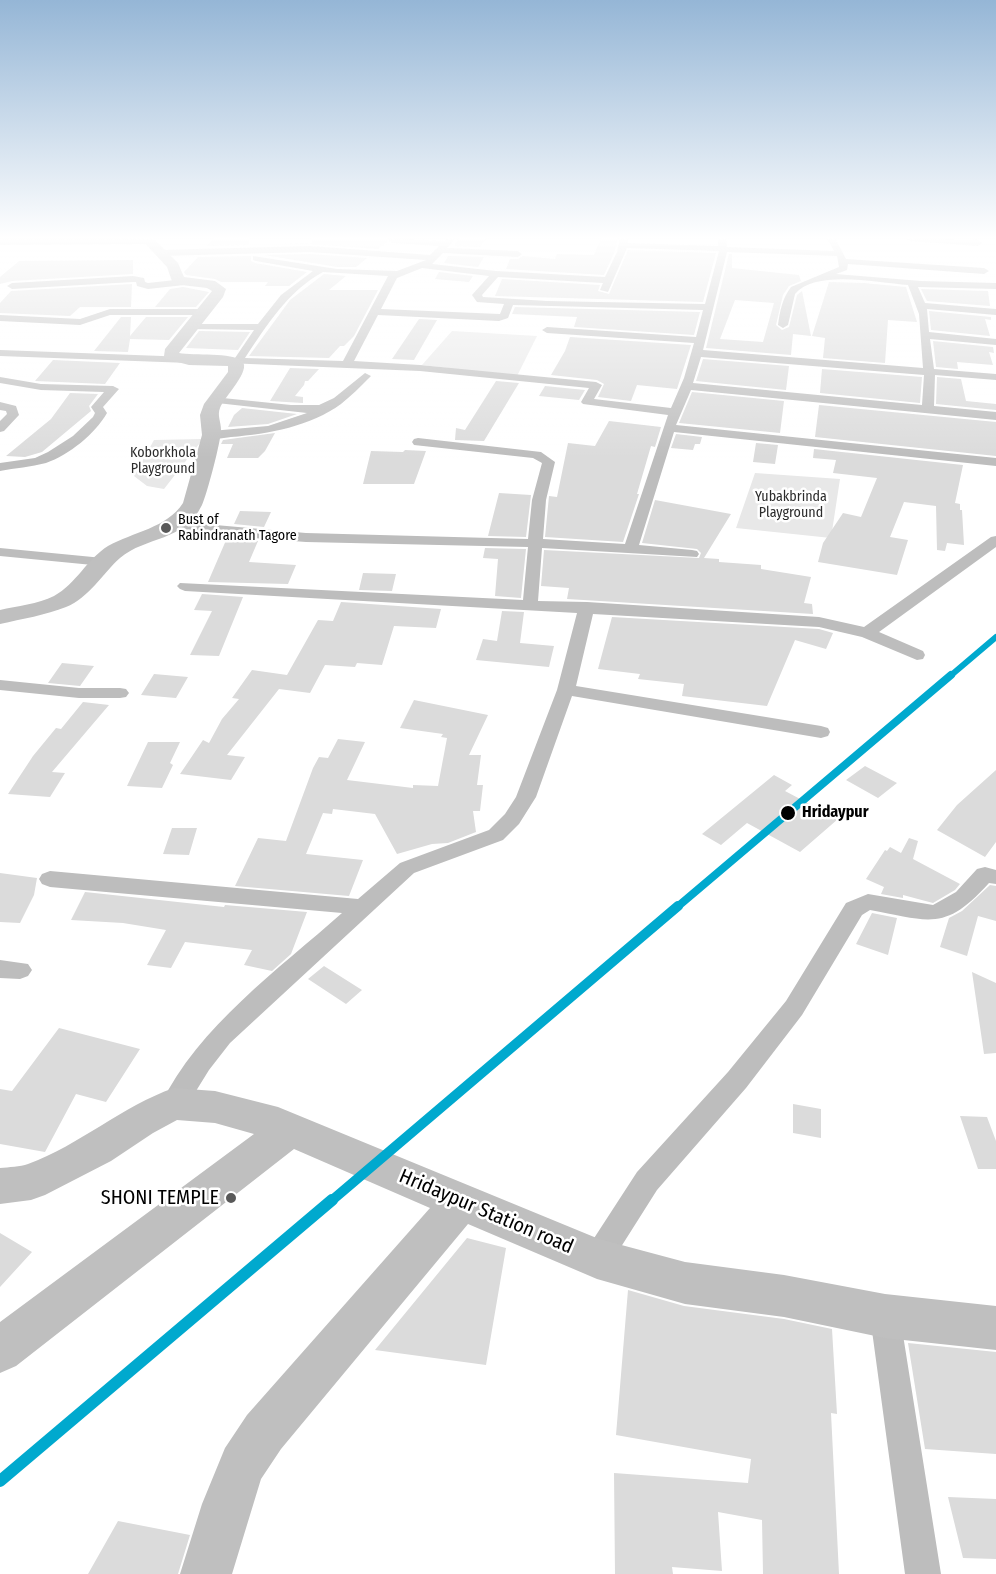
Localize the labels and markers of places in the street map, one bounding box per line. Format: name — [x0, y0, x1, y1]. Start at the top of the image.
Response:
place label: Bust of Rabindranath Tagore — [178, 512, 297, 544]
marker: Bust of Rabindranath Tagore — [159, 521, 173, 535]
place label: Hridaypur — [802, 803, 869, 823]
marker: Hridaypur — [779, 804, 797, 822]
place label: SHONI TEMPLE — [101, 1186, 219, 1210]
marker: SHONI TEMPLE — [224, 1191, 238, 1205]

